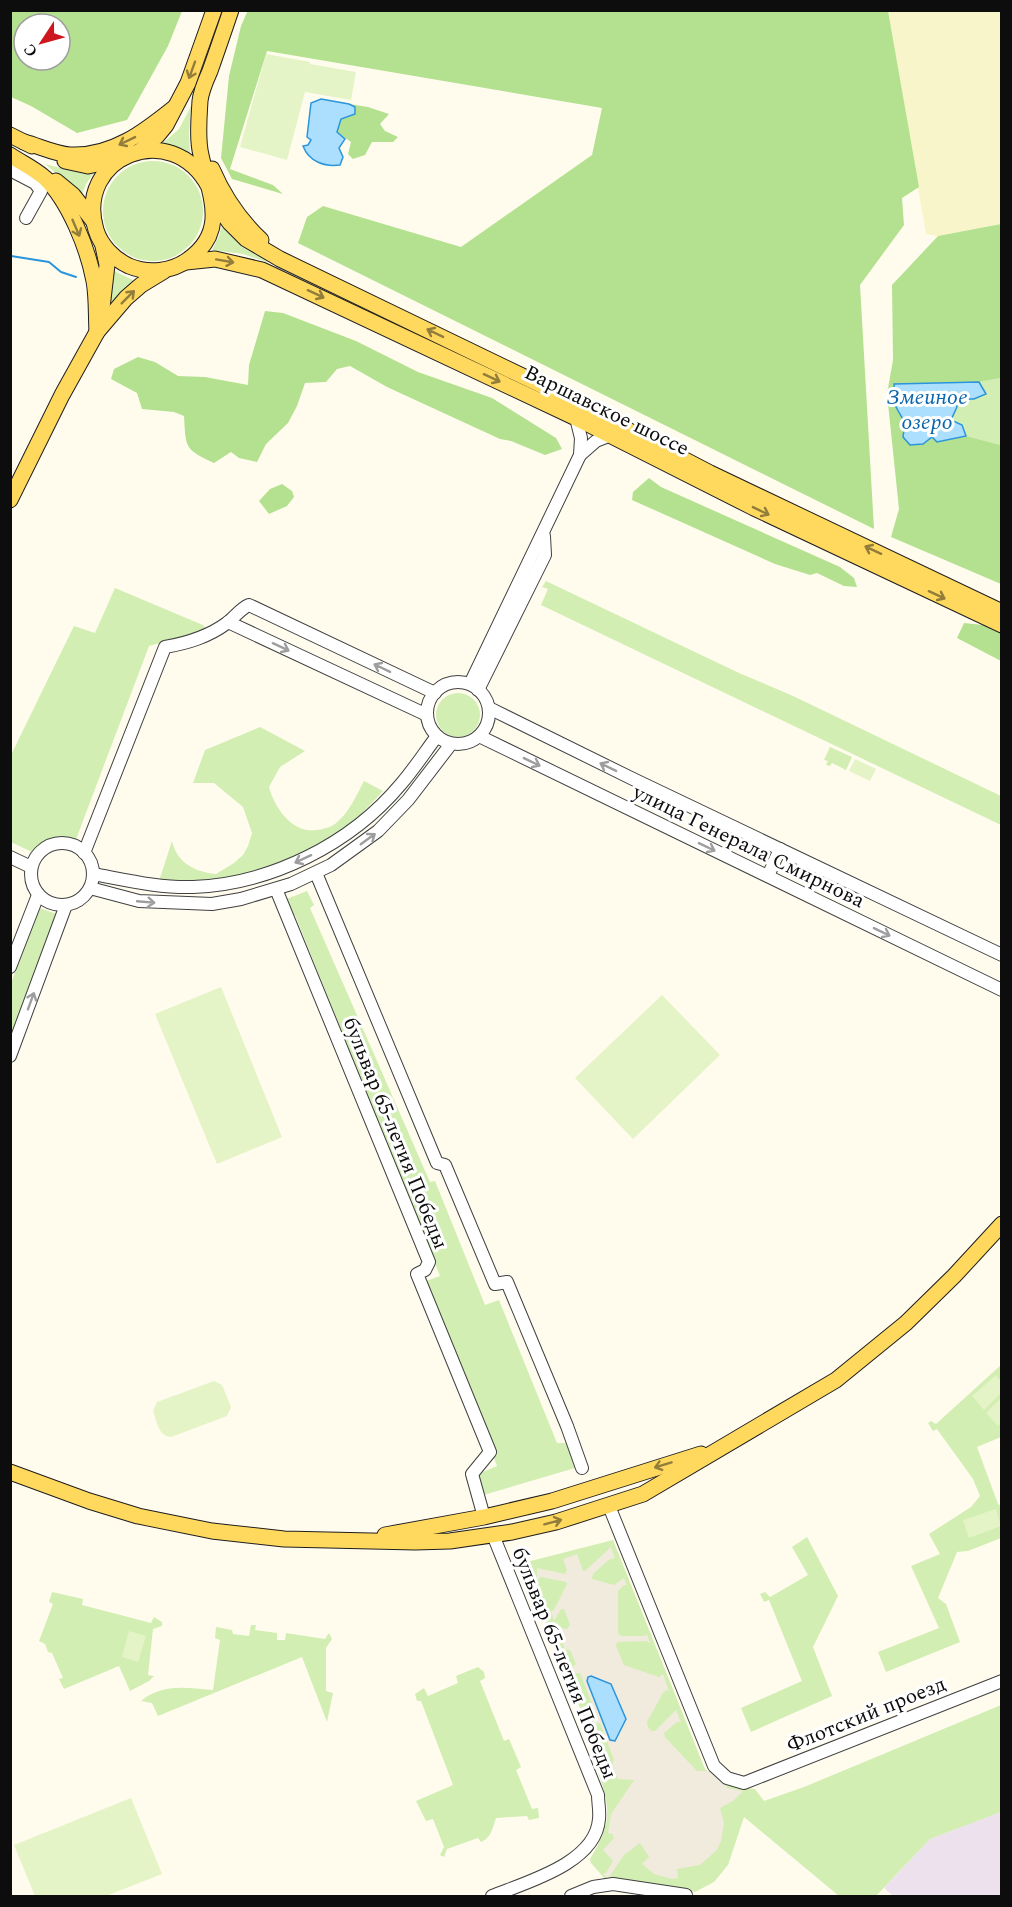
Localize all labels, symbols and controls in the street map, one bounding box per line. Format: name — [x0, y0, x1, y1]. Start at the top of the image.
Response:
north arrow — [12, 12, 72, 72]
text: С — [18, 39, 44, 62]
one-way arrow — [186, 60, 197, 79]
one-way arrow — [119, 136, 137, 147]
one-way arrow — [71, 219, 82, 237]
one-way arrow — [214, 256, 234, 267]
one-way arrow — [121, 289, 136, 304]
one-way arrow — [306, 289, 324, 301]
one-way arrow — [426, 327, 444, 339]
street label: Варшавское шоссе — [519, 357, 695, 465]
one-way arrow — [482, 372, 500, 384]
water label: Змеиное озеро — [886, 381, 968, 439]
one-way arrow — [751, 505, 769, 517]
one-way arrow — [864, 544, 882, 556]
one-way arrow — [927, 589, 945, 601]
one-way arrow — [271, 642, 289, 653]
one-way arrow — [373, 661, 391, 673]
one-way arrow — [522, 756, 540, 768]
one-way arrow — [599, 760, 617, 772]
street label: улица Генерала Смирнова — [626, 776, 871, 917]
one-way arrow — [359, 832, 375, 845]
one-way arrow — [698, 841, 716, 853]
one-way arrow — [294, 854, 312, 865]
one-way arrow — [136, 897, 156, 908]
one-way arrow — [873, 927, 891, 939]
one-way arrow — [26, 992, 37, 1011]
street label: бульвар 65-летия Победы — [334, 1013, 456, 1254]
one-way arrow — [654, 1460, 673, 1471]
one-way arrow — [543, 1516, 562, 1528]
street label: бульвар 65-летия Победы — [503, 1543, 625, 1784]
street label: Флотский проезд — [782, 1668, 951, 1761]

